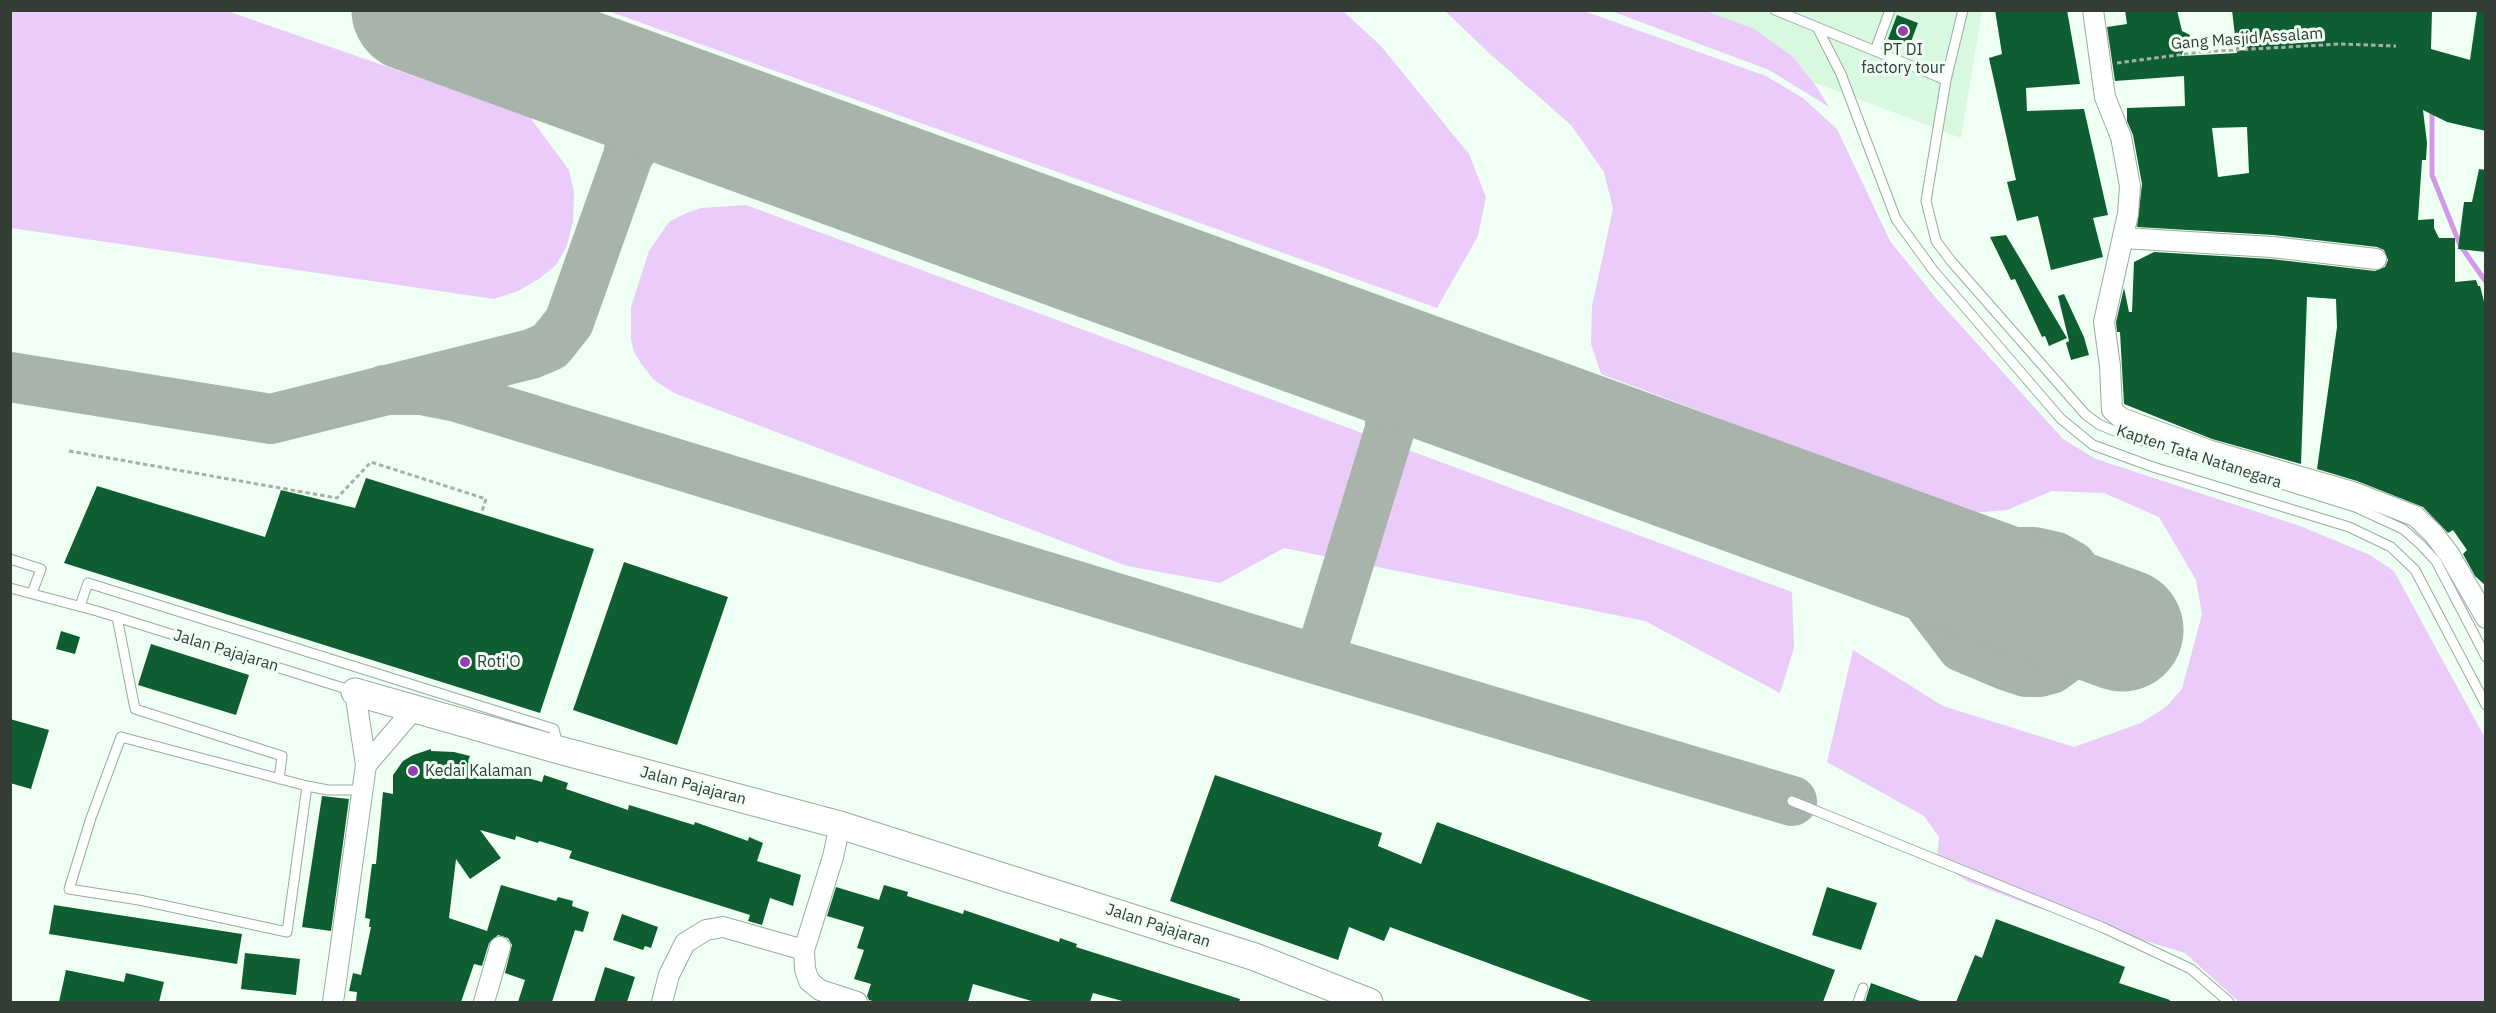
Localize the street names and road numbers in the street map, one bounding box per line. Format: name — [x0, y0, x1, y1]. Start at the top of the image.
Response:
street label: Gang Masjid Assalam — [2170, 24, 2324, 54]
street label: Kapten Tata Natanegara — [2114, 421, 2284, 493]
street label: Jalan Pajajaran — [171, 626, 281, 676]
street label: Jalan Pajajaran — [638, 763, 748, 809]
street label: Jalan Pajajaran — [1103, 900, 1213, 952]

